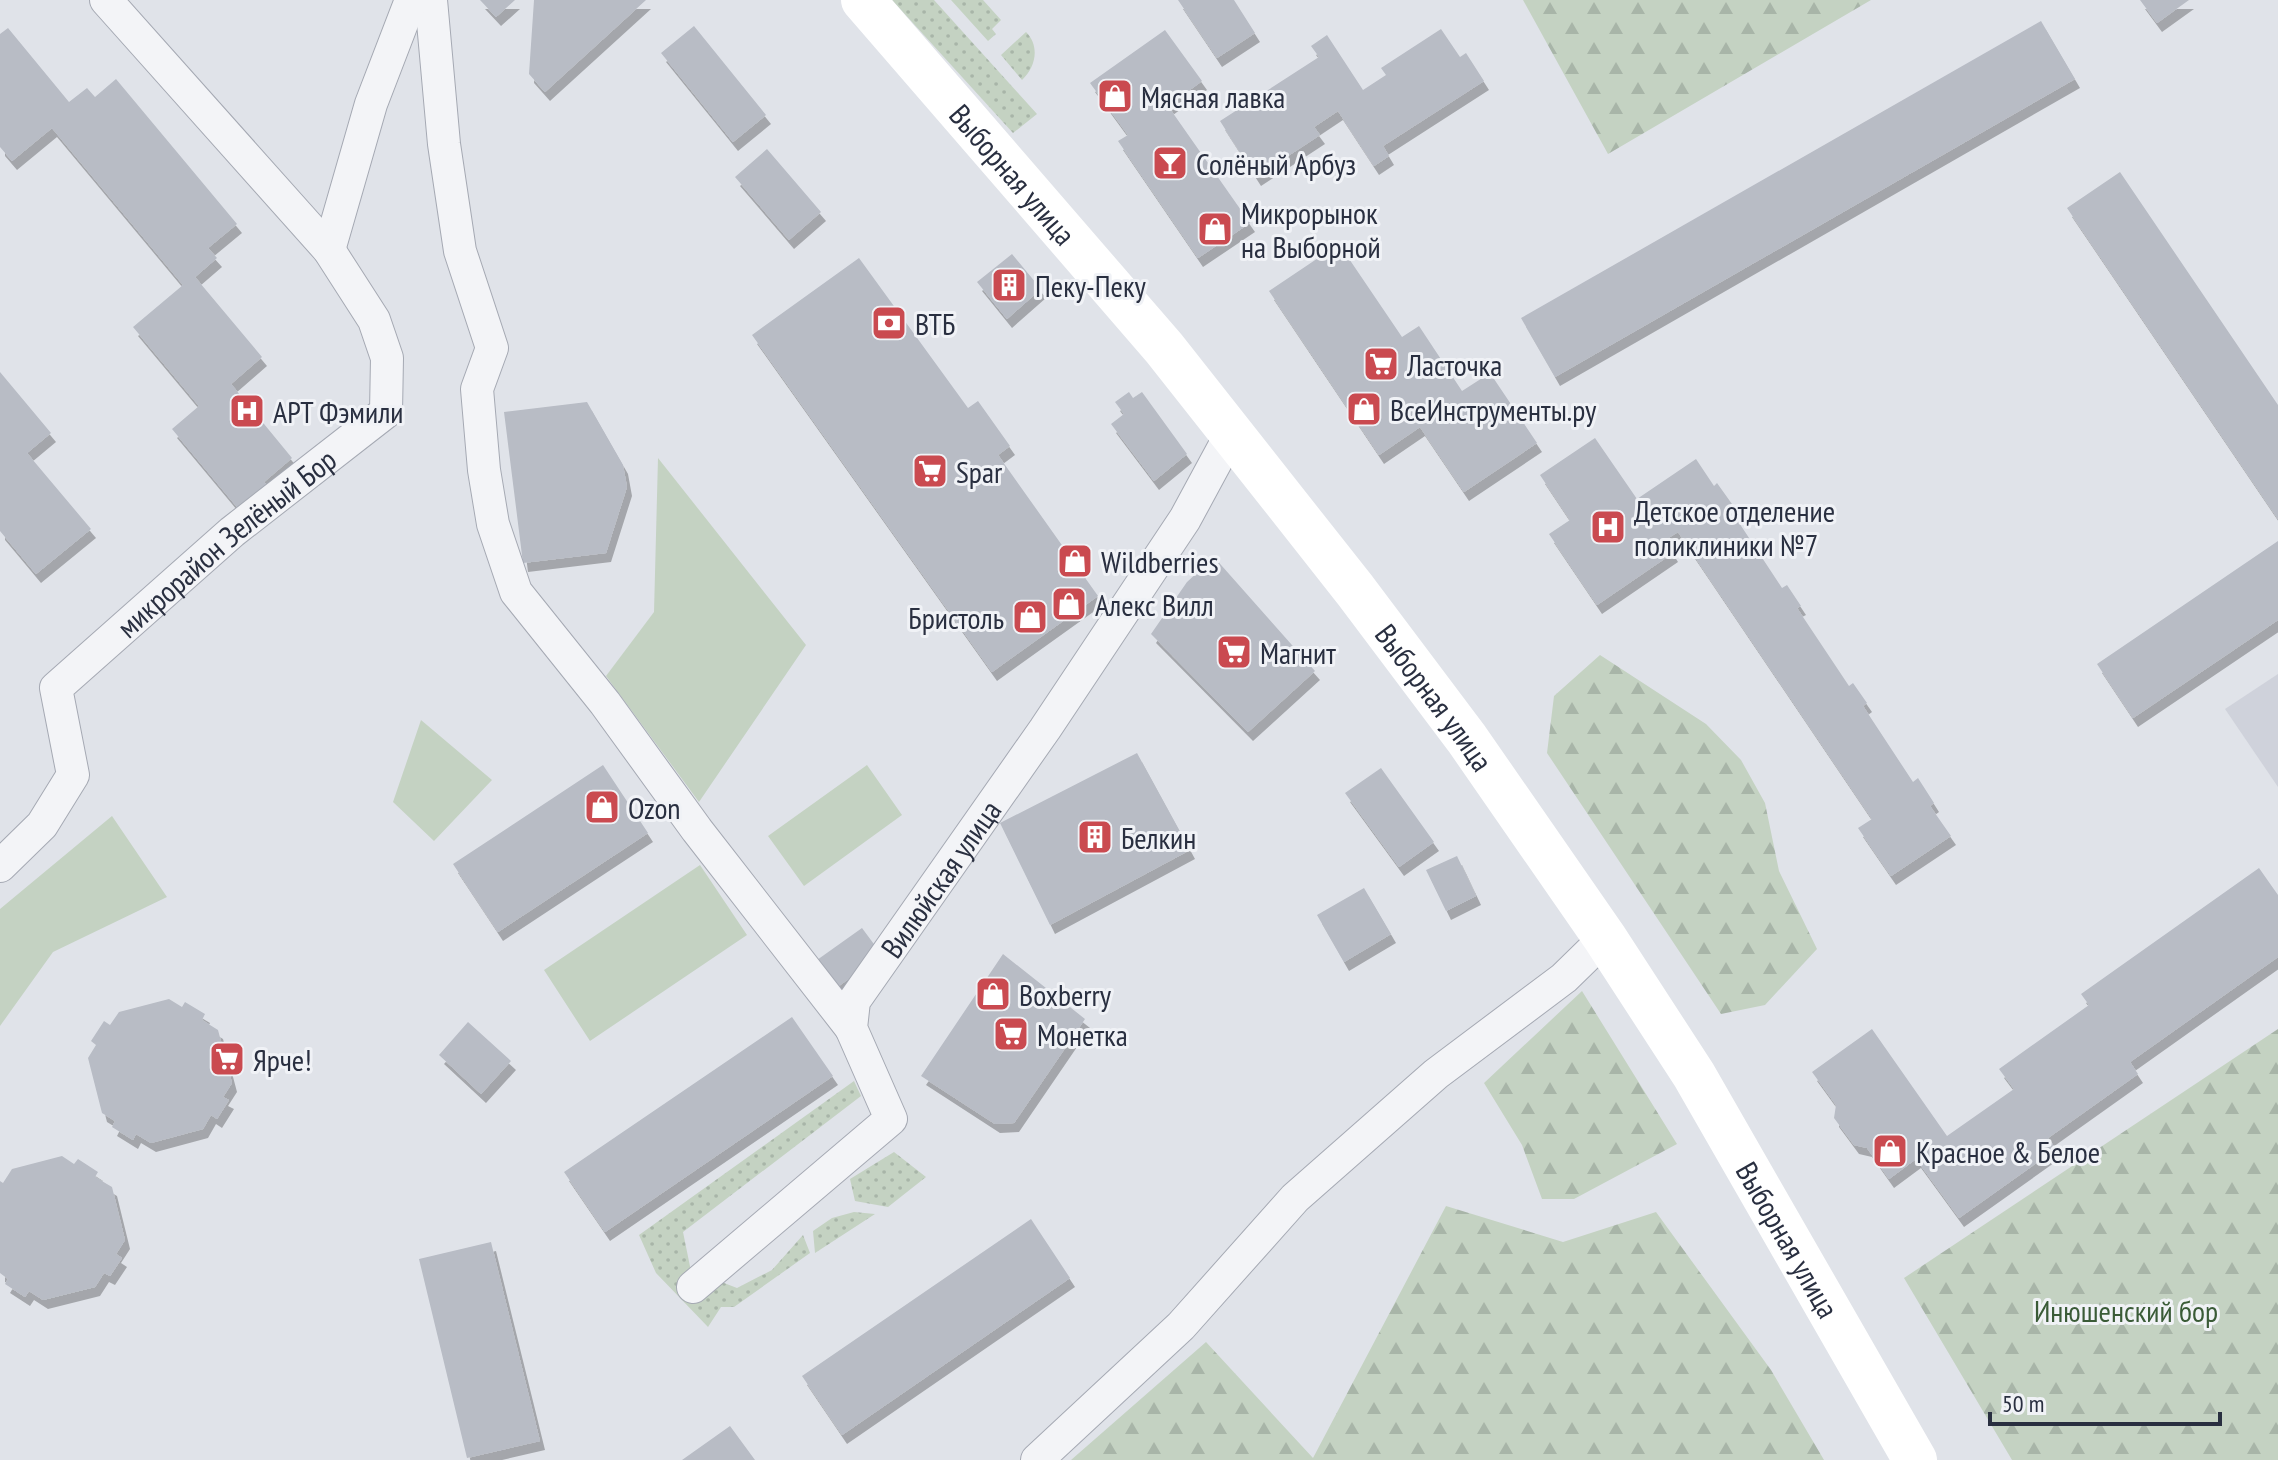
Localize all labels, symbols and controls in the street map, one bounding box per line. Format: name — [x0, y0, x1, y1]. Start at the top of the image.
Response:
shop icon: Мясная лавка — [1096, 77, 1134, 115]
place label: Мясная лавка — [1141, 77, 1285, 116]
street label: Выборная улица — [942, 96, 1085, 252]
bar icon: Солёный Арбуз — [1151, 144, 1189, 182]
place label: Солёный Арбуз — [1196, 144, 1356, 183]
place label: Микрорынок на Выборной — [1241, 193, 1381, 266]
shop icon: Микрорынок на Выборной — [1196, 210, 1234, 248]
building icon: Пеку-Пеку — [990, 266, 1028, 304]
place label: Пеку-Пеку — [1035, 266, 1147, 305]
bank icon: ВТБ — [870, 304, 908, 342]
place label: ВТБ — [915, 304, 955, 343]
supermarket icon: Ласточка — [1362, 345, 1400, 383]
place label: Ласточка — [1406, 345, 1502, 384]
shop icon: ВсеИнструменты.ру — [1345, 390, 1383, 428]
place label: ВсеИнструменты.ру — [1390, 390, 1597, 429]
hospital icon: АРТ Фэмили — [228, 392, 266, 430]
place label: АРТ Фэмили — [273, 392, 404, 431]
street label: микрорайон Зелёный Бор — [108, 439, 343, 645]
supermarket icon: Spar — [911, 452, 949, 490]
place label: Spar — [956, 452, 1003, 491]
place label: Детское отделение поликлиники №7 — [1634, 491, 1835, 564]
hospital icon: Детское отделение поликлиники №7 — [1589, 508, 1627, 546]
shop icon: Wildberries — [1056, 542, 1094, 580]
place label: Wildberries — [1101, 542, 1219, 581]
shop icon: Алекс Вилл — [1050, 585, 1088, 623]
place label: Алекс Вилл — [1095, 585, 1214, 624]
place label: Бристоль — [908, 598, 1004, 637]
shop icon: Бристоль — [1011, 598, 1049, 636]
street label: Выборная улица — [1367, 616, 1502, 778]
supermarket icon: Магнит — [1215, 633, 1253, 671]
place label: Магнит — [1260, 633, 1336, 672]
shop icon: Ozon — [583, 788, 621, 826]
place label: Ozon — [628, 788, 681, 827]
street label: Вилюйская улица — [871, 792, 1009, 965]
building icon: Белкин — [1076, 818, 1114, 856]
place label: Белкин — [1121, 818, 1196, 857]
shop icon: Boxberry — [974, 975, 1012, 1013]
place label: Boxberry — [1019, 975, 1112, 1014]
supermarket icon: Монетка — [992, 1015, 1030, 1053]
place label: Монетка — [1037, 1015, 1128, 1054]
supermarket icon: Ярче! — [208, 1040, 246, 1078]
place label: Ярче! — [253, 1040, 312, 1079]
shop icon: Красное & Белое — [1871, 1132, 1909, 1170]
place label: Красное & Белое — [1916, 1132, 2100, 1171]
street label: Выборная улица — [1728, 1154, 1849, 1325]
park label: Инюшенский бор — [2034, 1291, 2218, 1330]
scale bar — [1990, 1376, 2220, 1426]
text: 50 m — [2002, 1388, 2044, 1419]

